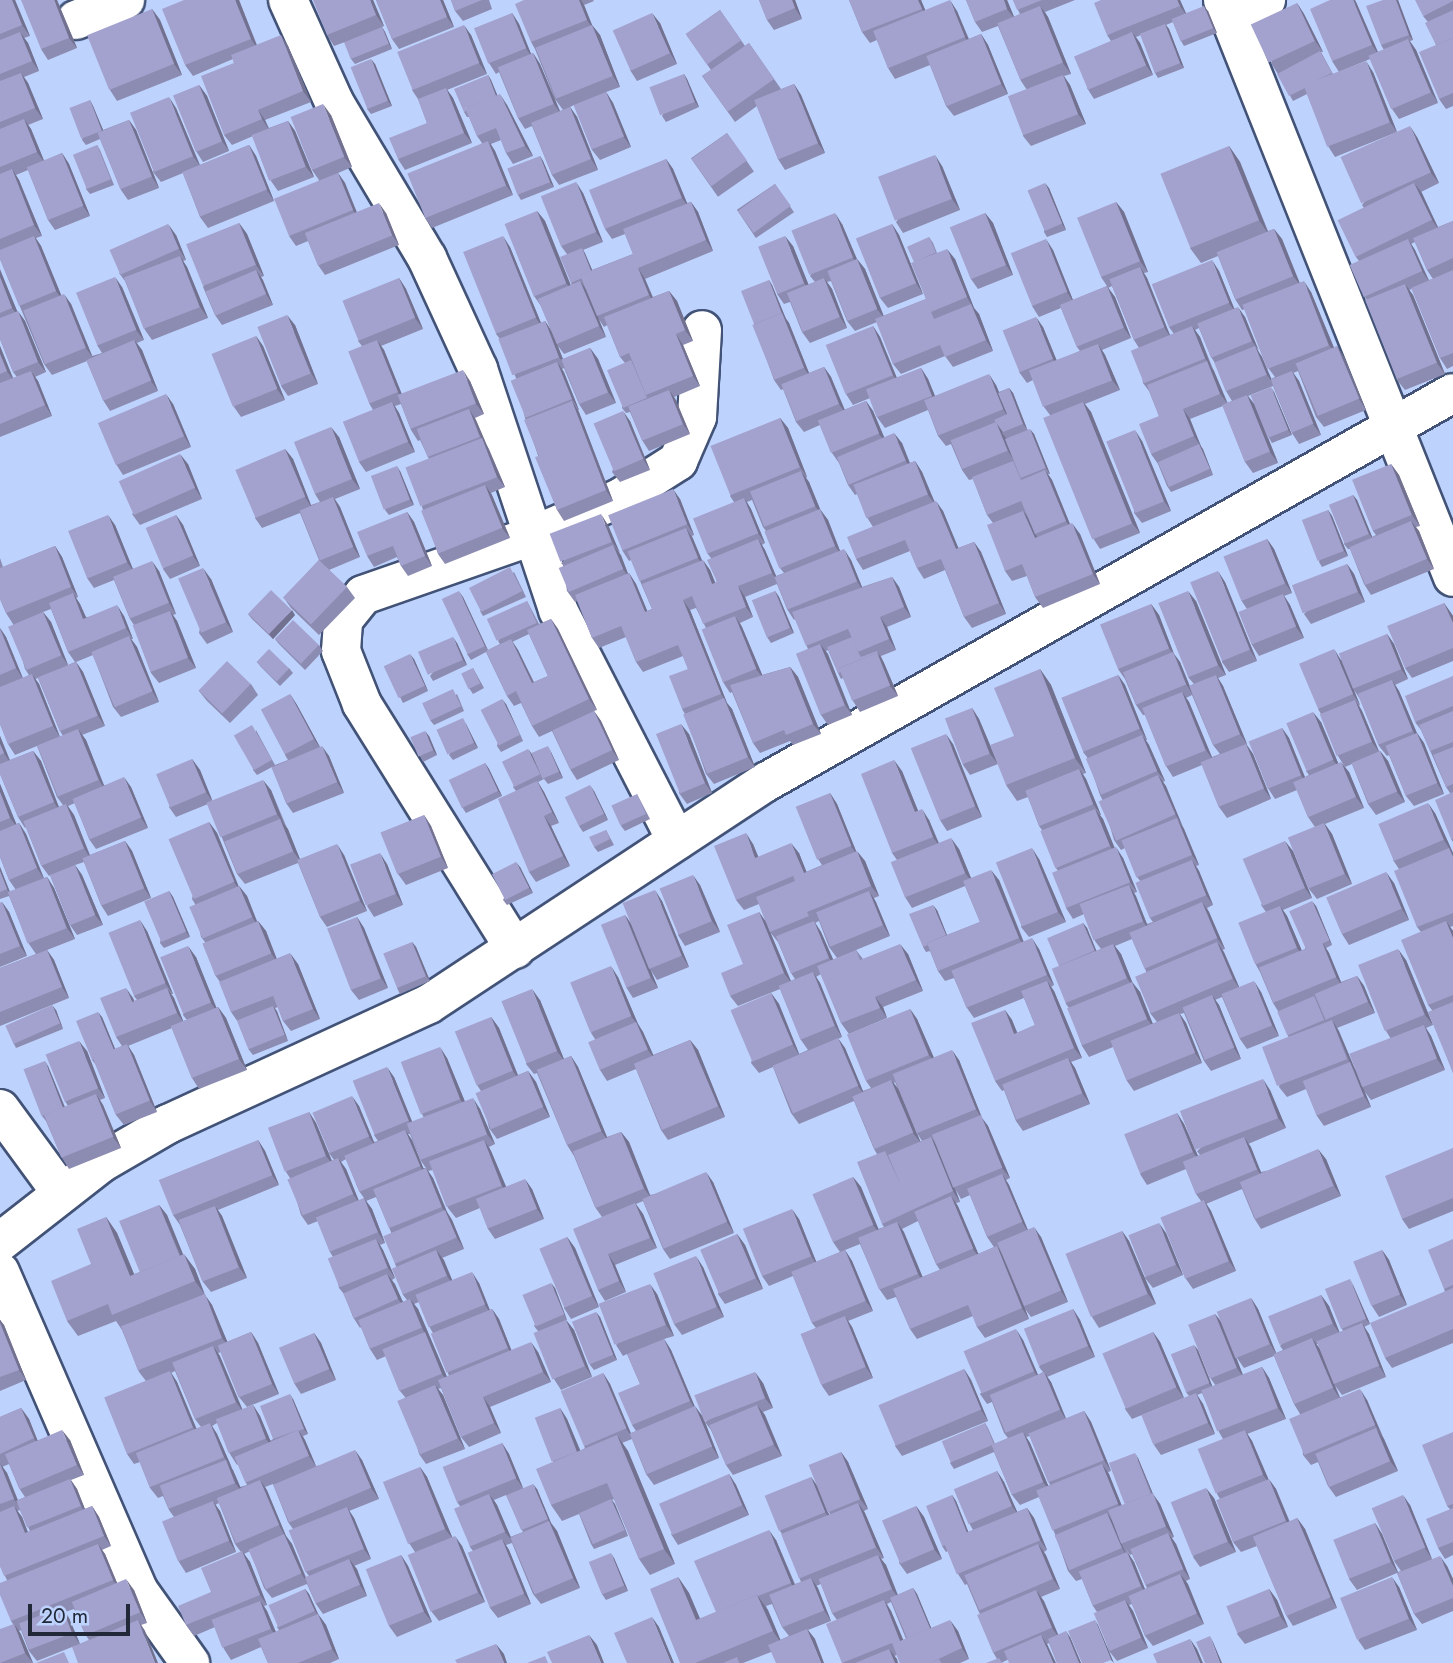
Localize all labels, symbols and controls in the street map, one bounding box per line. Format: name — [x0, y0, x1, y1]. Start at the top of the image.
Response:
scale bar — [32, 1590, 133, 1634]
text: 20 m — [41, 1601, 88, 1631]

